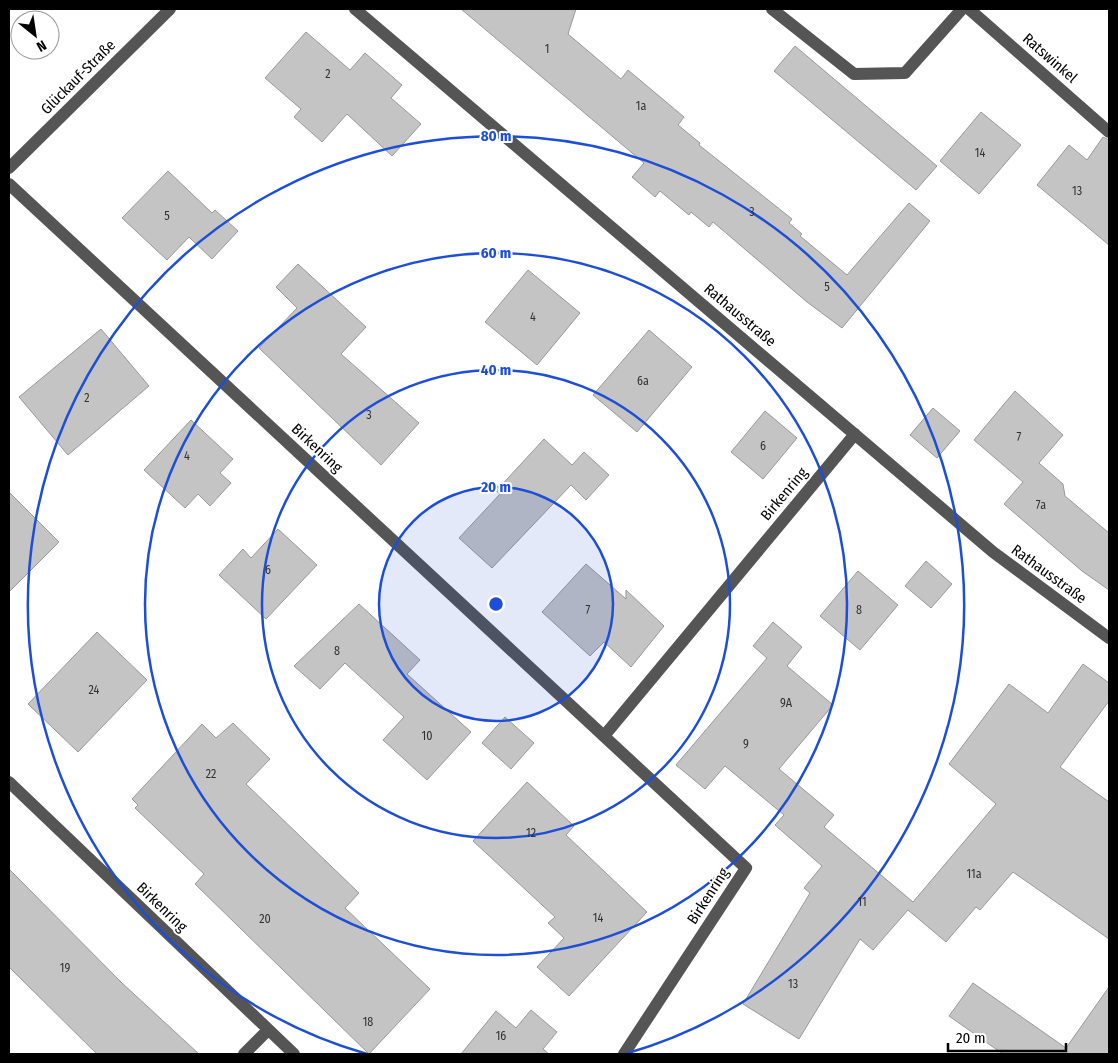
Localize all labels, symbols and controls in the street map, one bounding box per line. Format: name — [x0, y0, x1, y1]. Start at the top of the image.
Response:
north arrow — [10, 10, 60, 60]
street label: Ratswinkel — [1019, 29, 1081, 87]
text: N — [33, 36, 49, 55]
street label: Glückauf-Straße — [37, 36, 119, 118]
house number: 1 — [545, 42, 549, 56]
house number: 2 — [325, 67, 331, 81]
house number: 1a — [636, 99, 646, 113]
text: 80 m — [481, 127, 511, 145]
house number: 14 — [975, 146, 985, 160]
house number: 13 — [1072, 184, 1082, 198]
house number: 3 — [749, 205, 755, 219]
house number: 5 — [164, 209, 170, 223]
text: 60 m — [481, 244, 511, 262]
street label: Rathausstraße — [700, 280, 780, 350]
house number: 5 — [824, 280, 830, 294]
house number: 4 — [530, 310, 536, 324]
text: 40 m — [481, 361, 511, 379]
house number: 6a — [637, 374, 649, 388]
house number: 2 — [84, 391, 90, 405]
house number: 3 — [366, 408, 372, 422]
street label: Birkenring — [288, 420, 346, 476]
house number: 7 — [1017, 430, 1022, 444]
house number: 6 — [760, 439, 766, 453]
house number: 4 — [184, 449, 190, 463]
street label: Birkenring — [757, 464, 811, 524]
text: 20 m — [480, 478, 511, 496]
house number: 7a — [1036, 498, 1046, 512]
street label: Rathausstraße — [1008, 541, 1090, 607]
house number: 6 — [265, 563, 271, 577]
centre of rings — [487, 595, 505, 613]
house number: 7 — [586, 603, 591, 617]
house number: 8 — [856, 603, 862, 617]
house number: 8 — [334, 644, 340, 658]
house number: 24 — [89, 683, 100, 697]
house number: 9A — [780, 696, 793, 710]
house number: 10 — [422, 729, 432, 743]
house number: 9 — [743, 737, 749, 751]
house number: 22 — [206, 767, 216, 781]
house number: 12 — [526, 826, 536, 840]
street label: Birkenring — [683, 865, 733, 927]
house number: 11a — [966, 867, 982, 881]
street label: Birkenring — [133, 879, 191, 935]
house number: 11 — [857, 895, 867, 909]
house number: 14 — [593, 911, 603, 925]
house number: 20 — [259, 912, 271, 926]
house number: 19 — [60, 961, 70, 975]
house number: 13 — [788, 977, 798, 991]
house number: 18 — [363, 1015, 373, 1029]
scale bar — [948, 1020, 1066, 1052]
house number: 16 — [496, 1029, 506, 1043]
text: 20 m — [956, 1029, 986, 1047]

